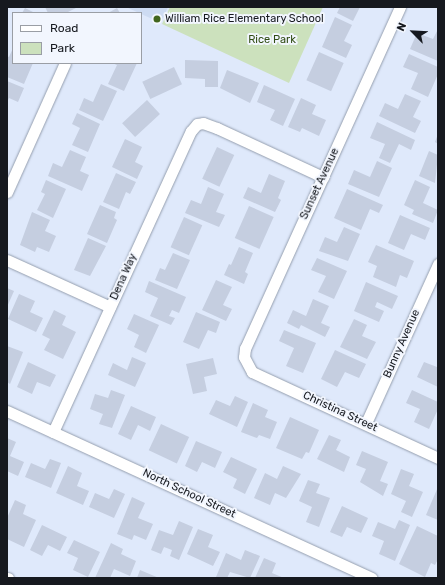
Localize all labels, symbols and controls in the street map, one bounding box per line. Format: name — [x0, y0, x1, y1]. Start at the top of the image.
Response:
legend — [12, 12, 142, 64]
place label: William Rice Elementary School — [165, 12, 324, 26]
north arrow — [393, 12, 433, 52]
marker: William Rice Elementary School — [152, 14, 162, 24]
text: Road — [50, 21, 78, 35]
text: N — [394, 21, 409, 33]
park label: Rice Park — [248, 33, 296, 47]
text: Park — [50, 41, 75, 55]
street label: Sunset Avenue — [298, 146, 342, 222]
street label: Dena Way — [108, 252, 140, 302]
street label: Bunny Avenue — [381, 307, 423, 381]
street label: Christina Street — [301, 389, 379, 435]
street label: North School Street — [140, 467, 238, 521]

